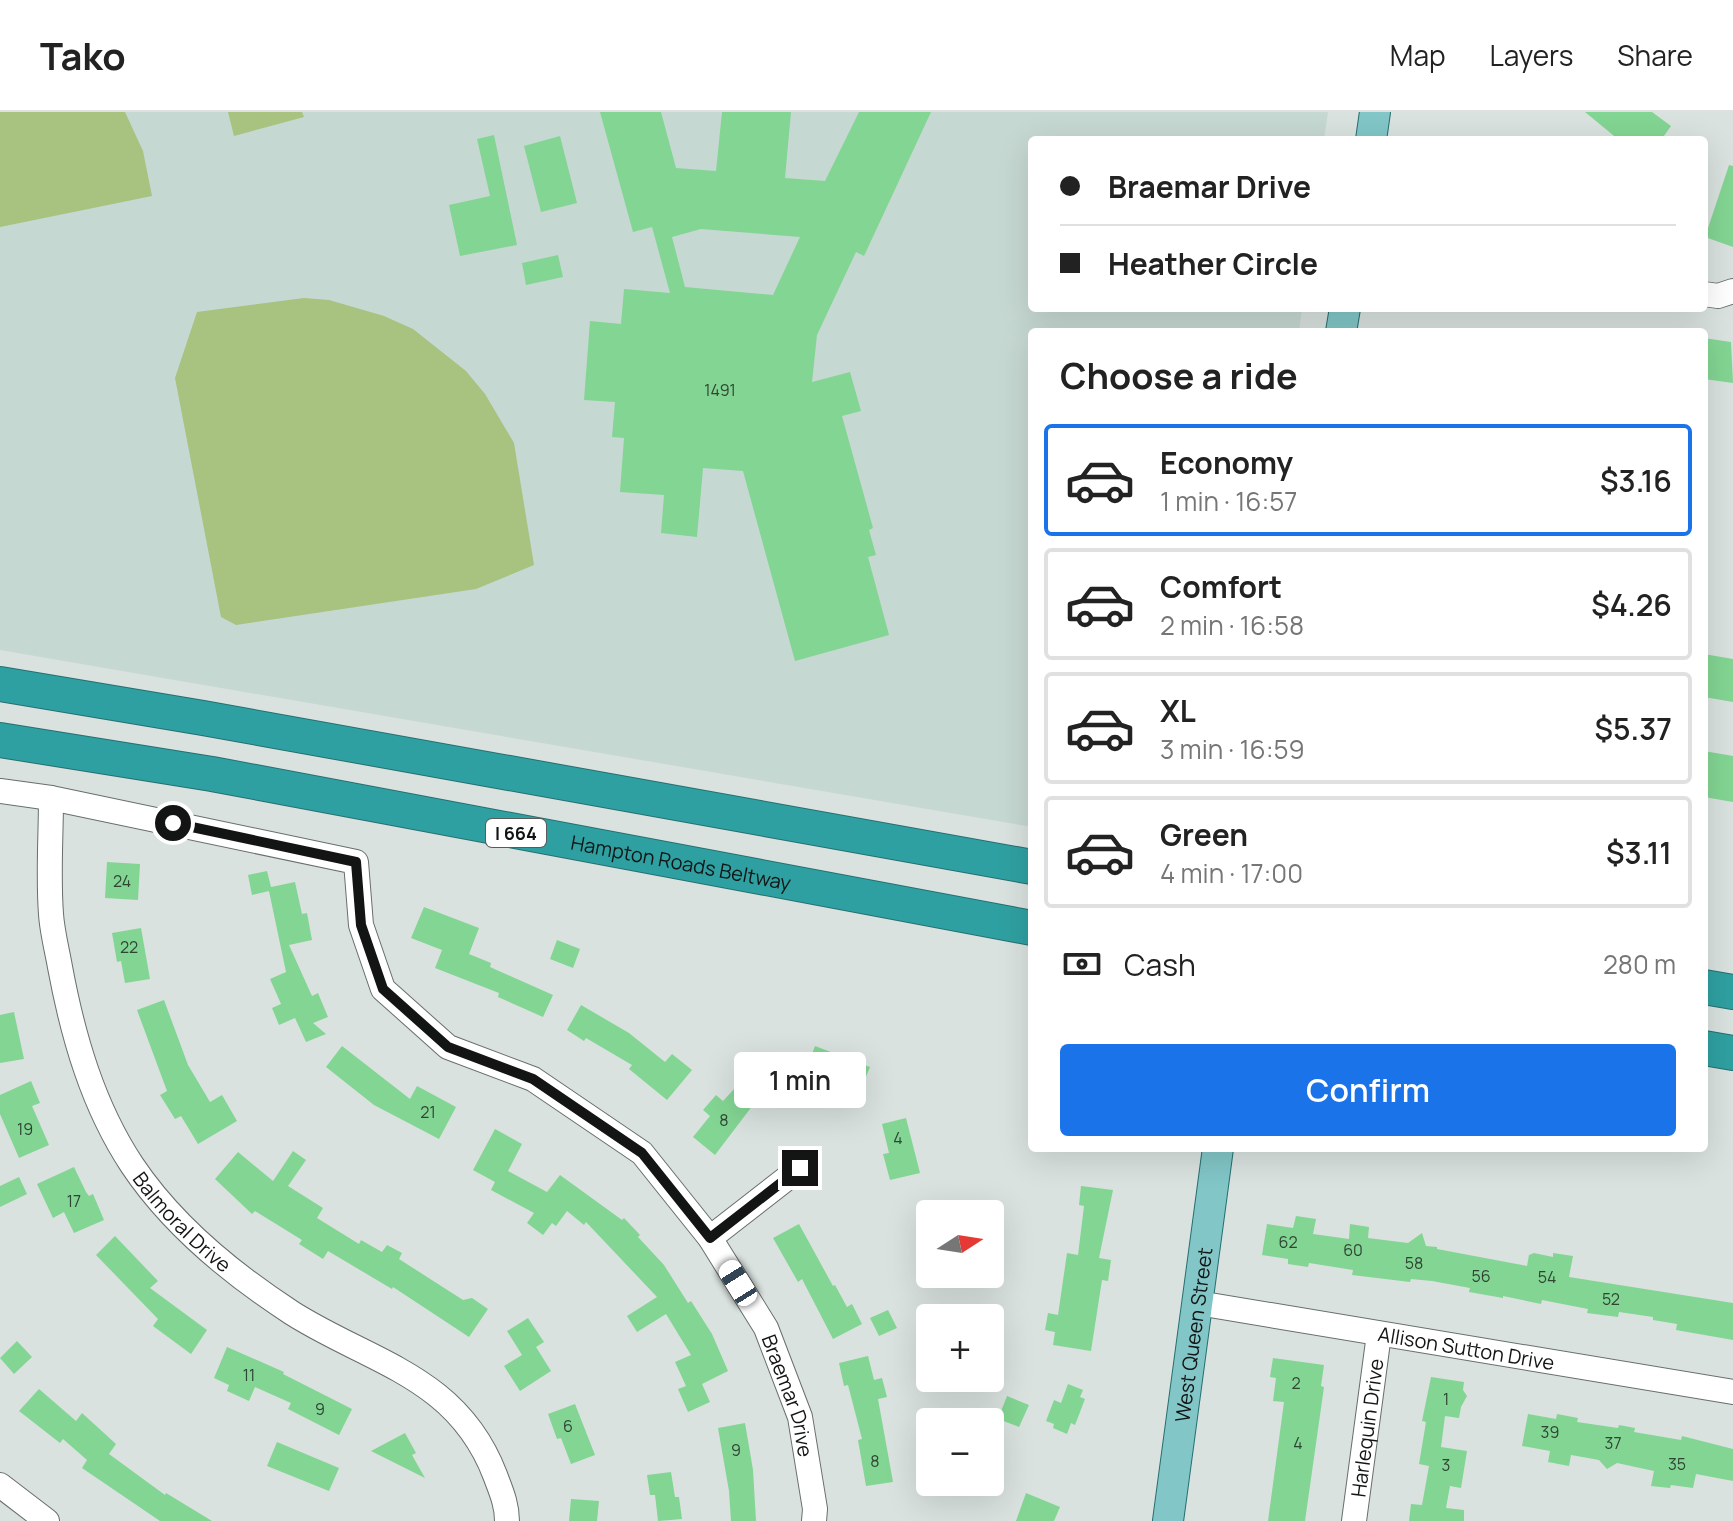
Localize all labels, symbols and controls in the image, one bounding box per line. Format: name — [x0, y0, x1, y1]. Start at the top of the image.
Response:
text: Tako — [40, 29, 126, 81]
text: Map — [1390, 36, 1446, 74]
text: Layers — [1490, 36, 1573, 74]
text: Share — [1617, 36, 1693, 74]
text: Braemar Drive — [1108, 166, 1311, 207]
text: Heather Circle — [1108, 243, 1318, 284]
text: Choose a ride — [1060, 351, 1298, 400]
house number: 1491 — [704, 379, 736, 401]
text: Economy — [1160, 442, 1293, 483]
icon: car — [1064, 444, 1136, 516]
text: $3.16 — [1600, 460, 1672, 501]
text: 1 min · 16:57 — [1160, 483, 1297, 519]
text: Comfort — [1160, 566, 1282, 607]
icon: car — [1064, 568, 1136, 640]
text: $4.26 — [1591, 584, 1672, 625]
text: 2 min · 16:58 — [1160, 607, 1304, 643]
text: XL — [1160, 690, 1196, 731]
icon: car — [1064, 692, 1136, 764]
text: $5.37 — [1595, 708, 1672, 749]
text: 3 min · 16:59 — [1160, 731, 1305, 767]
route start — [155, 805, 191, 841]
text: Green — [1160, 814, 1248, 855]
icon: car — [1064, 816, 1136, 888]
road number: I 664 — [486, 819, 546, 847]
street label: Hampton Roads Beltway — [569, 828, 794, 896]
text: $3.11 — [1606, 832, 1672, 873]
text: 4 min · 17:00 — [1160, 855, 1303, 891]
house number: 24 — [113, 870, 131, 892]
house number: 22 — [120, 936, 138, 958]
icon: cash — [1060, 942, 1104, 986]
text: Cash — [1124, 944, 1196, 985]
text: 280 m — [1603, 946, 1676, 982]
button: Confirm — [1060, 1044, 1676, 1136]
callout: 1 min — [734, 1052, 866, 1108]
text: 1 min — [769, 1062, 831, 1098]
house number: 21 — [420, 1101, 436, 1123]
house number: 8 — [719, 1109, 729, 1131]
house number: 19 — [17, 1118, 33, 1140]
house number: 4 — [893, 1127, 903, 1149]
route end — [782, 1150, 818, 1186]
street label: Balmoral Drive — [127, 1166, 237, 1278]
house number: 17 — [67, 1190, 81, 1212]
north arrow — [916, 1200, 1004, 1288]
map controls — [916, 1200, 1004, 1496]
house number: 62 — [1278, 1231, 1298, 1253]
house number: 60 — [1343, 1239, 1363, 1261]
street label: West Queen Street — [1168, 1246, 1218, 1424]
house number: 58 — [1405, 1252, 1423, 1274]
car — [715, 1256, 761, 1310]
house number: 56 — [1471, 1265, 1491, 1287]
house number: 54 — [1538, 1266, 1556, 1288]
house number: 52 — [1602, 1288, 1620, 1310]
button: + — [916, 1304, 1004, 1392]
street label: Allison Sutton Drive — [1376, 1320, 1557, 1376]
street label: Braemar Drive — [756, 1330, 820, 1459]
street label: Harlequin Drive — [1344, 1357, 1389, 1499]
house number: 11 — [243, 1364, 255, 1386]
house number: 2 — [1291, 1372, 1301, 1394]
house number: 1 — [1443, 1388, 1449, 1410]
house number: 9 — [315, 1398, 325, 1420]
button: − — [916, 1408, 1004, 1496]
house number: 6 — [563, 1415, 573, 1437]
house number: 39 — [1541, 1421, 1559, 1443]
house number: 4 — [1293, 1432, 1303, 1454]
house number: 37 — [1605, 1432, 1621, 1454]
house number: 9 — [731, 1439, 741, 1461]
house number: 8 — [870, 1450, 880, 1472]
house number: 35 — [1668, 1453, 1686, 1475]
house number: 3 — [1442, 1454, 1450, 1476]

